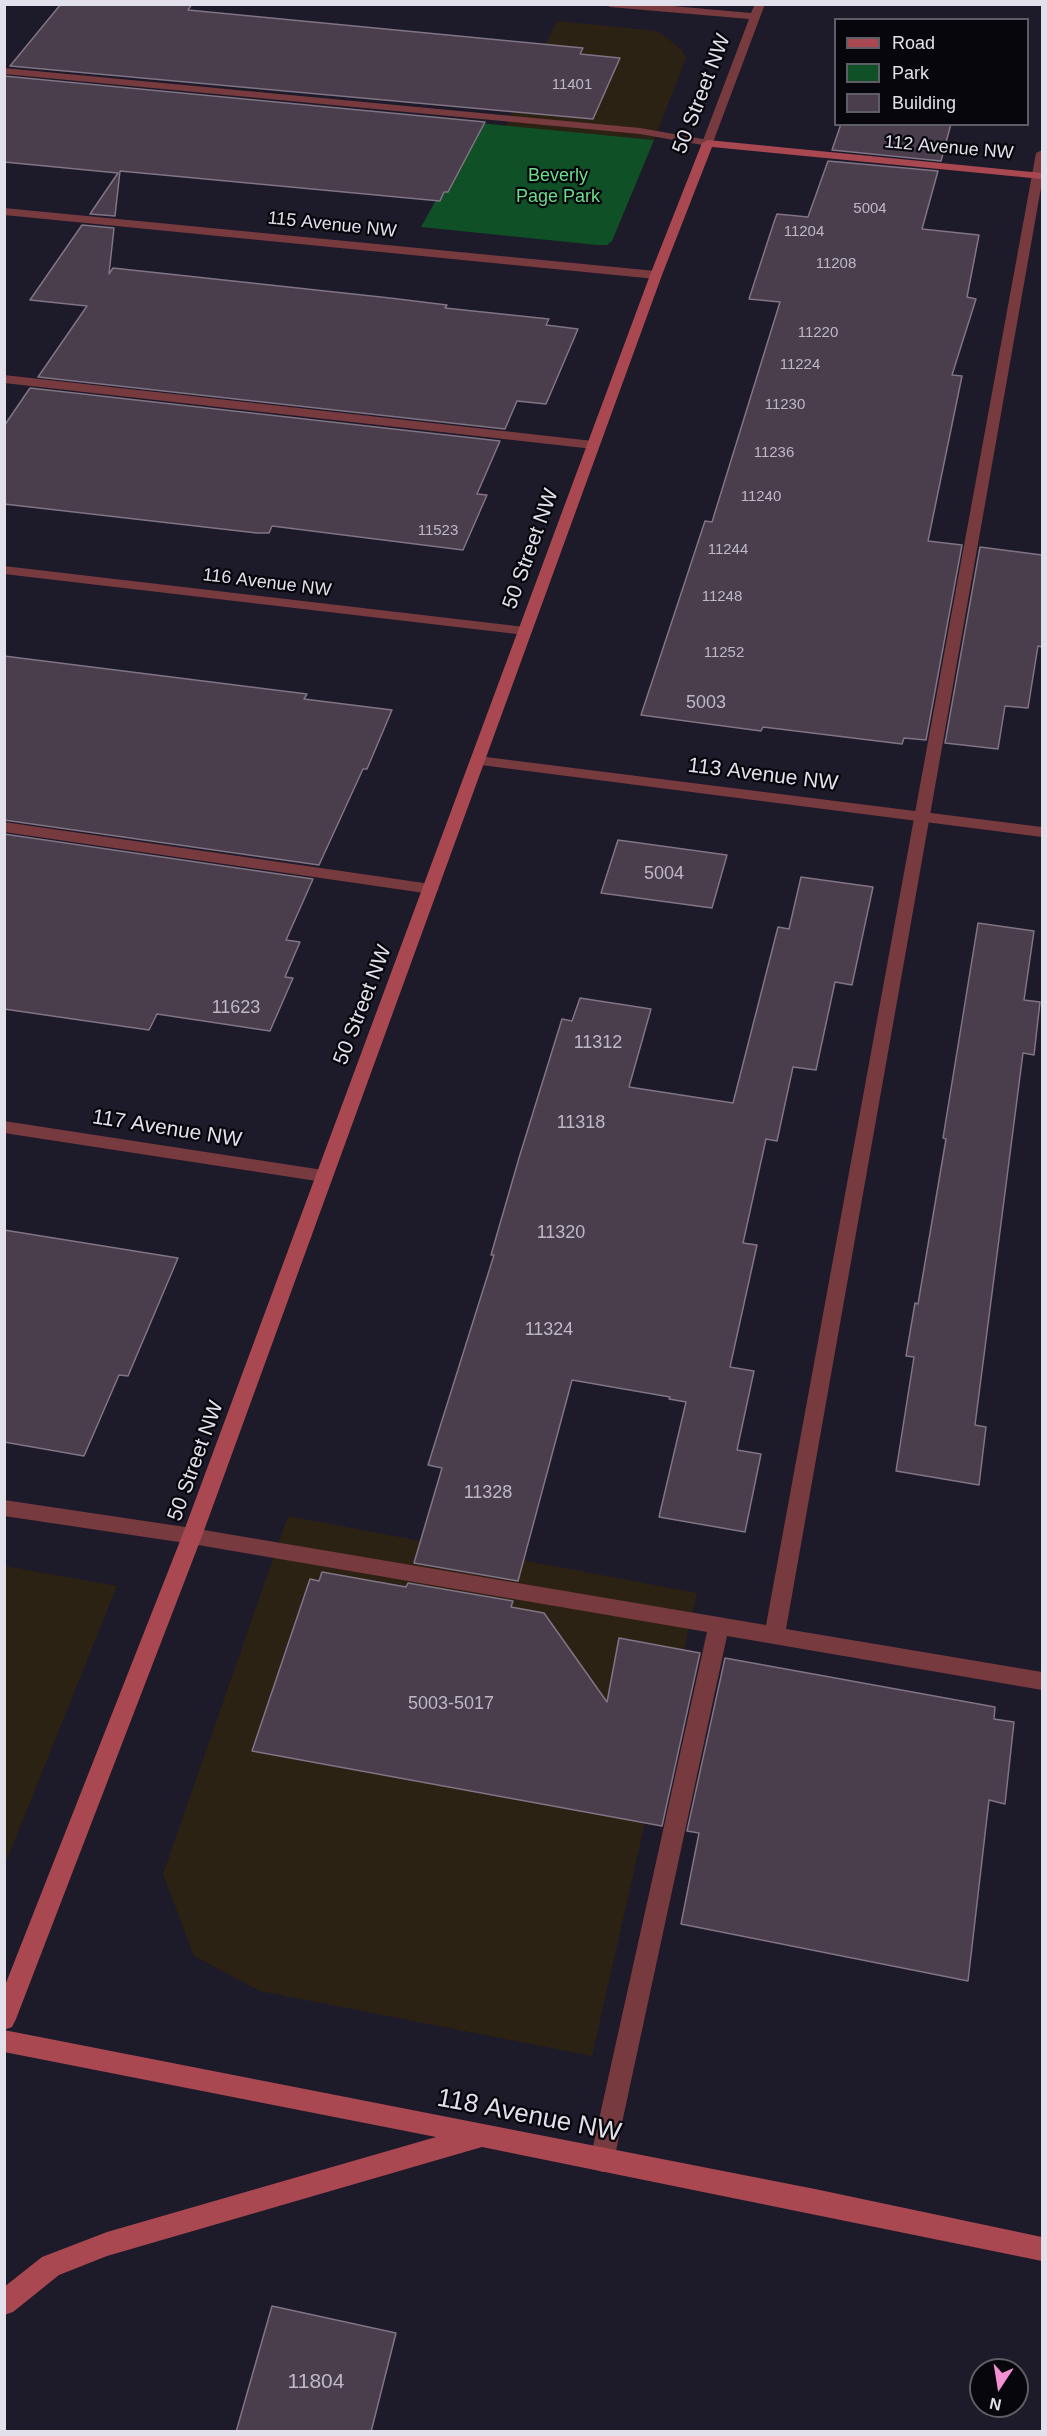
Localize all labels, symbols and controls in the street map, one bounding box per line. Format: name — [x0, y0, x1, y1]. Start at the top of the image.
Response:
legend — [834, 18, 1029, 126]
street label: 50 Street NW — [668, 31, 736, 157]
text: Road — [892, 33, 935, 53]
text: Park — [892, 63, 929, 83]
house number: 11401 — [552, 76, 592, 94]
text: Building — [892, 93, 956, 113]
street label: 112 Avenue NW — [884, 132, 1014, 164]
park label: Beverly Page Park — [516, 165, 600, 207]
house number: 5004 — [853, 200, 887, 218]
street label: 115 Avenue NW — [267, 207, 397, 243]
house number: 11204 — [784, 223, 824, 241]
house number: 11208 — [816, 255, 856, 273]
house number: 11220 — [798, 324, 838, 342]
house number: 11224 — [780, 356, 820, 374]
house number: 11230 — [765, 396, 805, 414]
house number: 11236 — [754, 444, 794, 462]
street label: 50 Street NW — [498, 485, 564, 613]
house number: 11240 — [741, 488, 781, 506]
house number: 11523 — [418, 522, 458, 540]
house number: 11244 — [708, 541, 748, 559]
street label: 116 Avenue NW — [201, 564, 333, 602]
house number: 11248 — [702, 588, 742, 606]
house number: 11252 — [704, 644, 744, 662]
house number: 5003 — [686, 692, 726, 714]
street label: 113 Avenue NW — [687, 753, 839, 797]
house number: 5004 — [644, 863, 684, 885]
street label: 50 Street NW — [329, 942, 397, 1068]
house number: 11623 — [212, 997, 260, 1019]
house number: 11312 — [574, 1032, 622, 1054]
street label: 117 Avenue NW — [90, 1105, 244, 1153]
house number: 11318 — [557, 1112, 605, 1134]
house number: 11320 — [537, 1222, 585, 1244]
house number: 11324 — [525, 1319, 573, 1341]
street label: 50 Street NW — [163, 1397, 229, 1525]
house number: 11328 — [464, 1482, 512, 1504]
house number: 5003-5017 — [408, 1693, 494, 1715]
street label: 118 Avenue NW — [434, 2083, 624, 2149]
north arrow — [969, 2358, 1029, 2418]
house number: 11804 — [288, 2369, 344, 2395]
text: N — [988, 2395, 1003, 2414]

